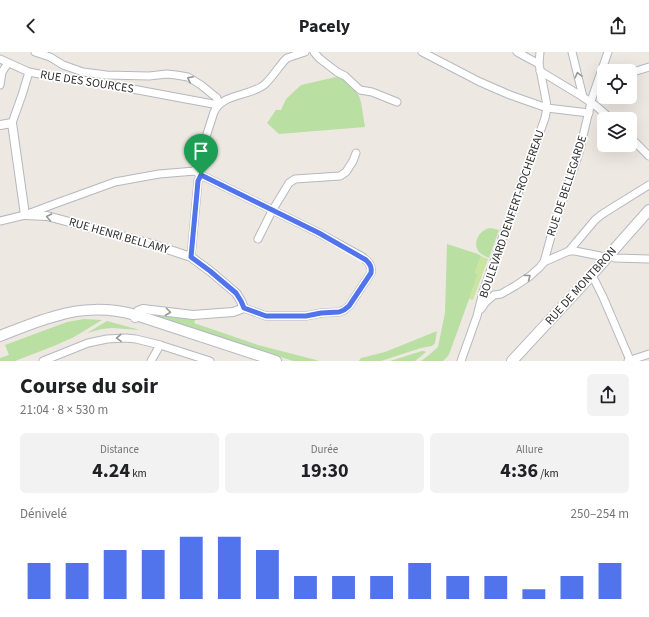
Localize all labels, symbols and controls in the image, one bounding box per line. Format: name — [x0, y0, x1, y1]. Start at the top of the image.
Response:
text: Pacely — [299, 14, 350, 39]
icon: back — [20, 15, 42, 37]
icon: share — [607, 15, 629, 37]
map controls — [597, 64, 637, 152]
button: locate — [597, 64, 637, 104]
street label: RUE DES SOURCES — [39, 66, 135, 98]
one-way arrow — [574, 71, 583, 78]
one-way arrow — [187, 76, 195, 84]
button: layers — [597, 112, 637, 152]
street label: BOULEVARD DENFERT-ROCHEREAU — [475, 128, 549, 300]
street label: RUE DE BELLEGARDE — [543, 133, 591, 239]
pin — [184, 134, 218, 175]
icon: arrive — [190, 140, 212, 162]
one-way arrow — [46, 214, 53, 222]
street label: RUE HENRI BELLAMY — [67, 214, 171, 259]
street label: RUE DE MONTBRON — [541, 243, 621, 329]
one-way arrow — [524, 275, 531, 282]
one-way arrow — [165, 307, 172, 316]
one-way arrow — [116, 334, 122, 343]
text: Course du soir — [20, 370, 158, 402]
button: share — [587, 374, 629, 416]
text: 21:04 · 8 × 530 m — [20, 401, 108, 419]
text: Distance — [100, 442, 139, 457]
text: Durée — [311, 442, 338, 457]
text: Allure — [516, 442, 543, 457]
text: 4.24 — [92, 457, 130, 485]
text: 19:30 — [300, 457, 349, 485]
text: 4:36 — [500, 457, 538, 485]
text: km — [130, 466, 147, 481]
text: /km — [538, 466, 559, 481]
text: Dénivelé — [20, 505, 67, 523]
text: 250–254 m — [571, 505, 629, 523]

